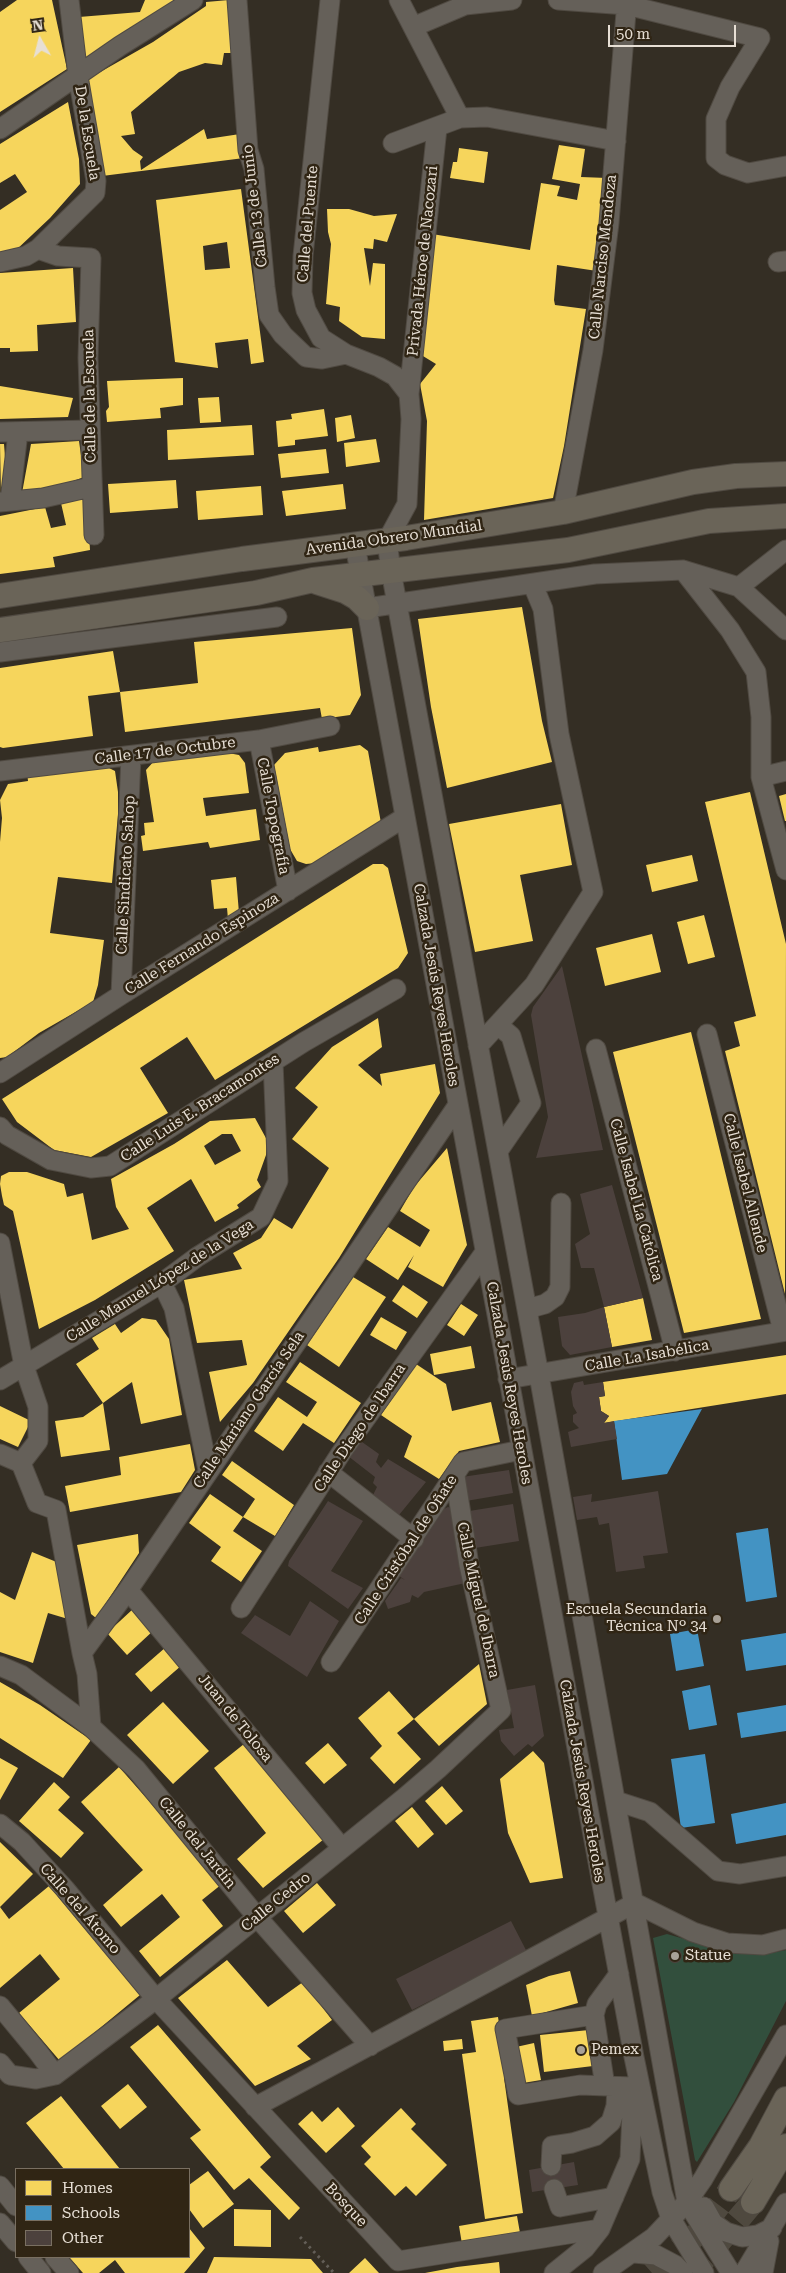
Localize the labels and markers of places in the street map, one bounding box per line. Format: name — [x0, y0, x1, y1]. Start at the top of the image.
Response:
place label: Escuela Secundaria Técnica Nº 34 — [566, 1601, 707, 1636]
marker: Escuela Secundaria Técnica Nº 34 — [711, 1613, 723, 1625]
place label: Statue — [685, 1947, 731, 1965]
marker: Statue — [669, 1950, 681, 1962]
place label: Pemex — [591, 2041, 639, 2059]
marker: Pemex — [575, 2044, 587, 2056]

